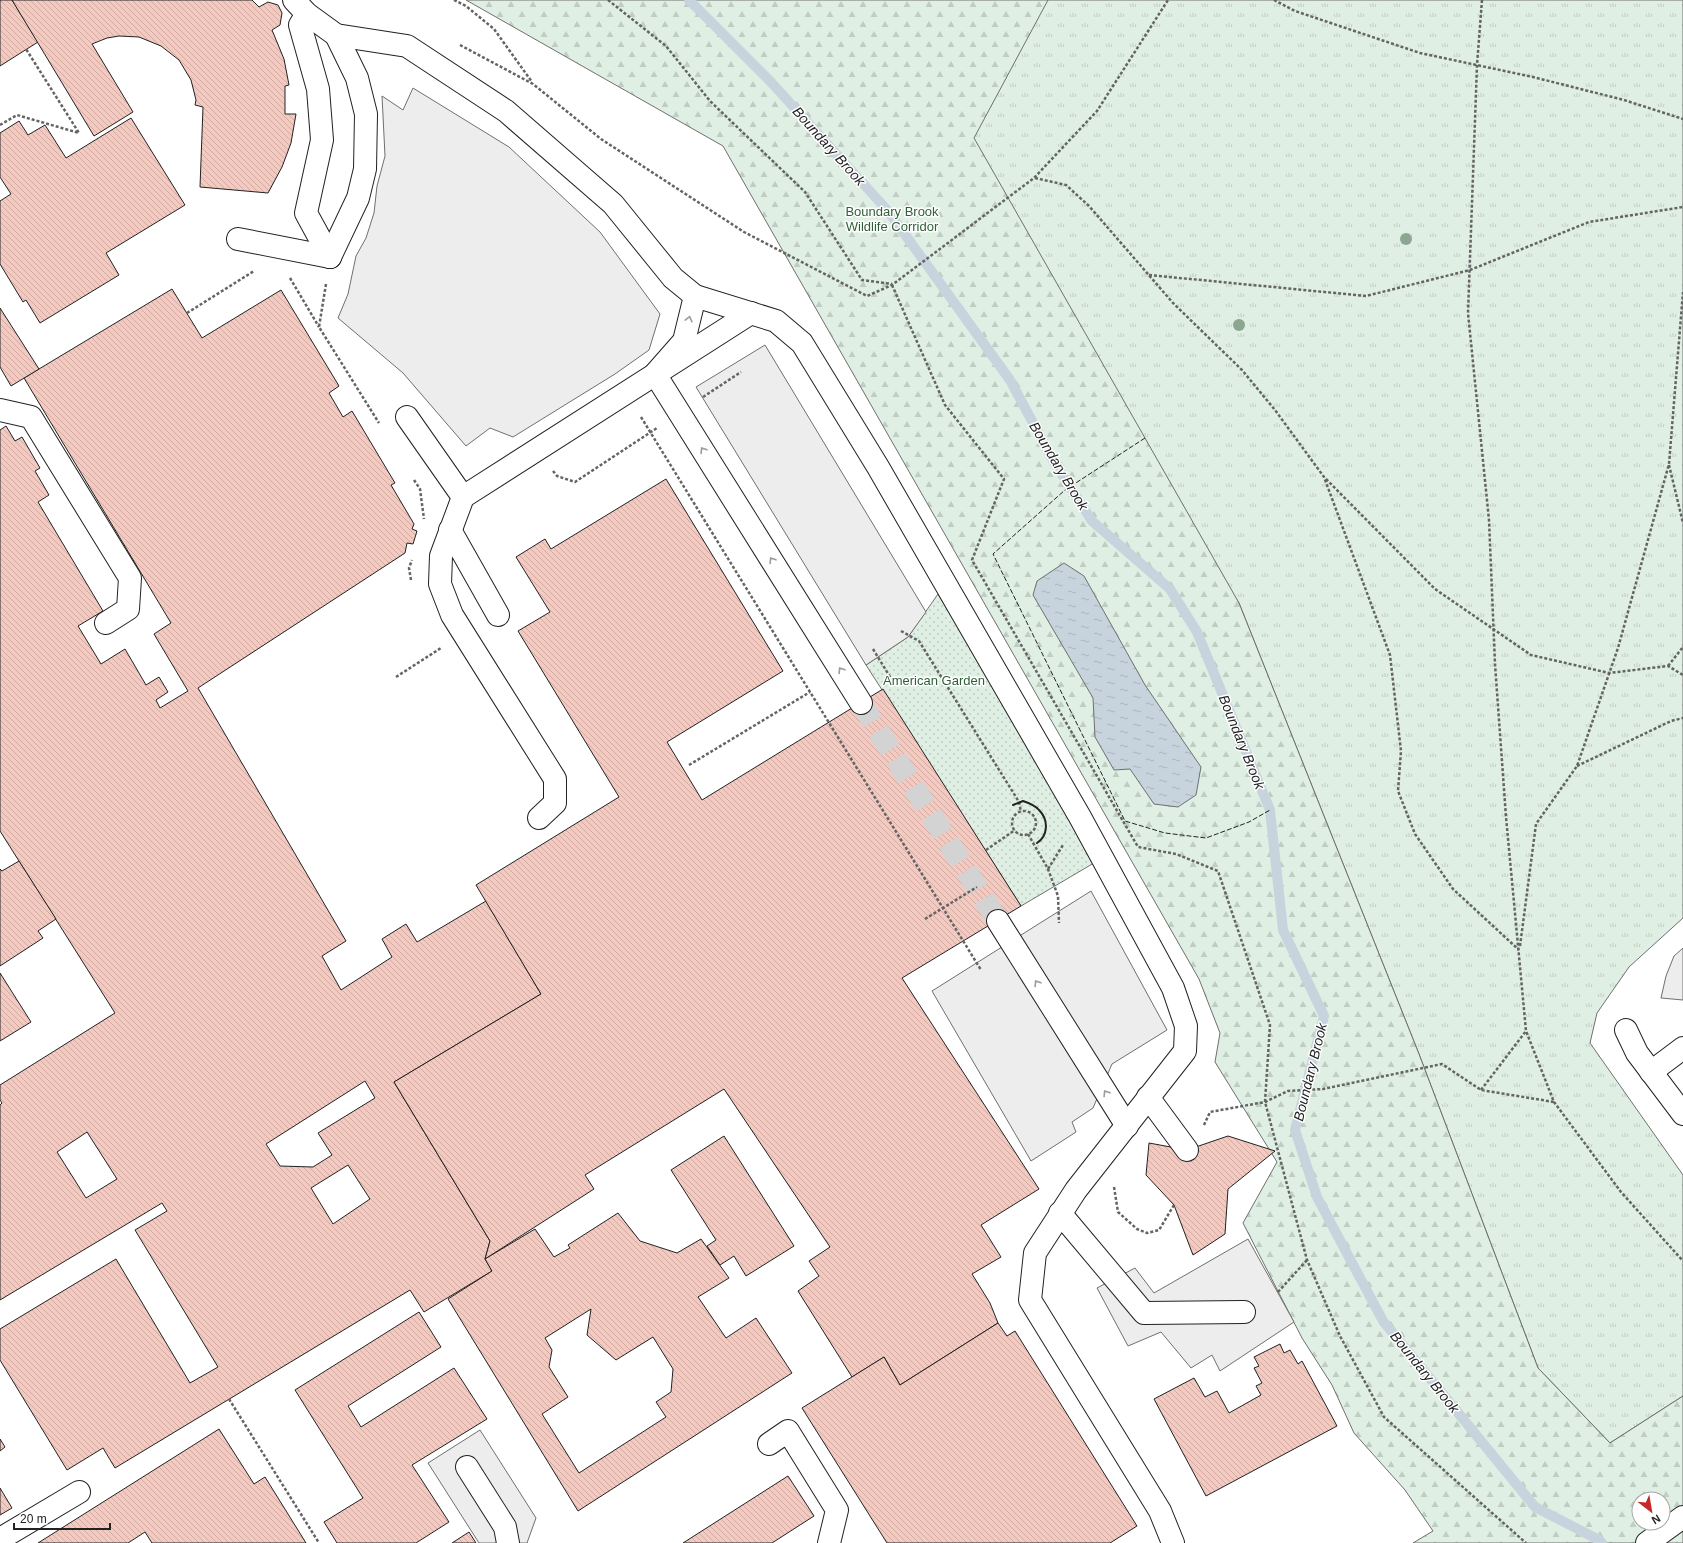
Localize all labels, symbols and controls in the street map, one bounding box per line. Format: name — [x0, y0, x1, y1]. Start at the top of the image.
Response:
water label: Boundary Brook — [789, 103, 869, 189]
park label: Boundary Brook Wildlife Corridor — [845, 204, 939, 234]
one-way arrow — [685, 315, 693, 322]
water label: Boundary Brook — [1026, 419, 1092, 514]
one-way arrow — [700, 447, 707, 454]
one-way arrow — [769, 557, 776, 564]
one-way arrow — [838, 667, 845, 674]
park label: American Garden — [883, 673, 985, 688]
water label: Boundary Brook — [1216, 692, 1269, 792]
one-way arrow — [1034, 980, 1042, 987]
water label: Boundary Brook — [1290, 1020, 1330, 1123]
one-way arrow — [1103, 1090, 1111, 1097]
water label: Boundary Brook — [1387, 1328, 1463, 1417]
north arrow — [1631, 1491, 1671, 1531]
scale bar — [14, 1505, 110, 1531]
text: 20 m — [20, 1512, 47, 1526]
text: N — [1650, 1512, 1663, 1527]

